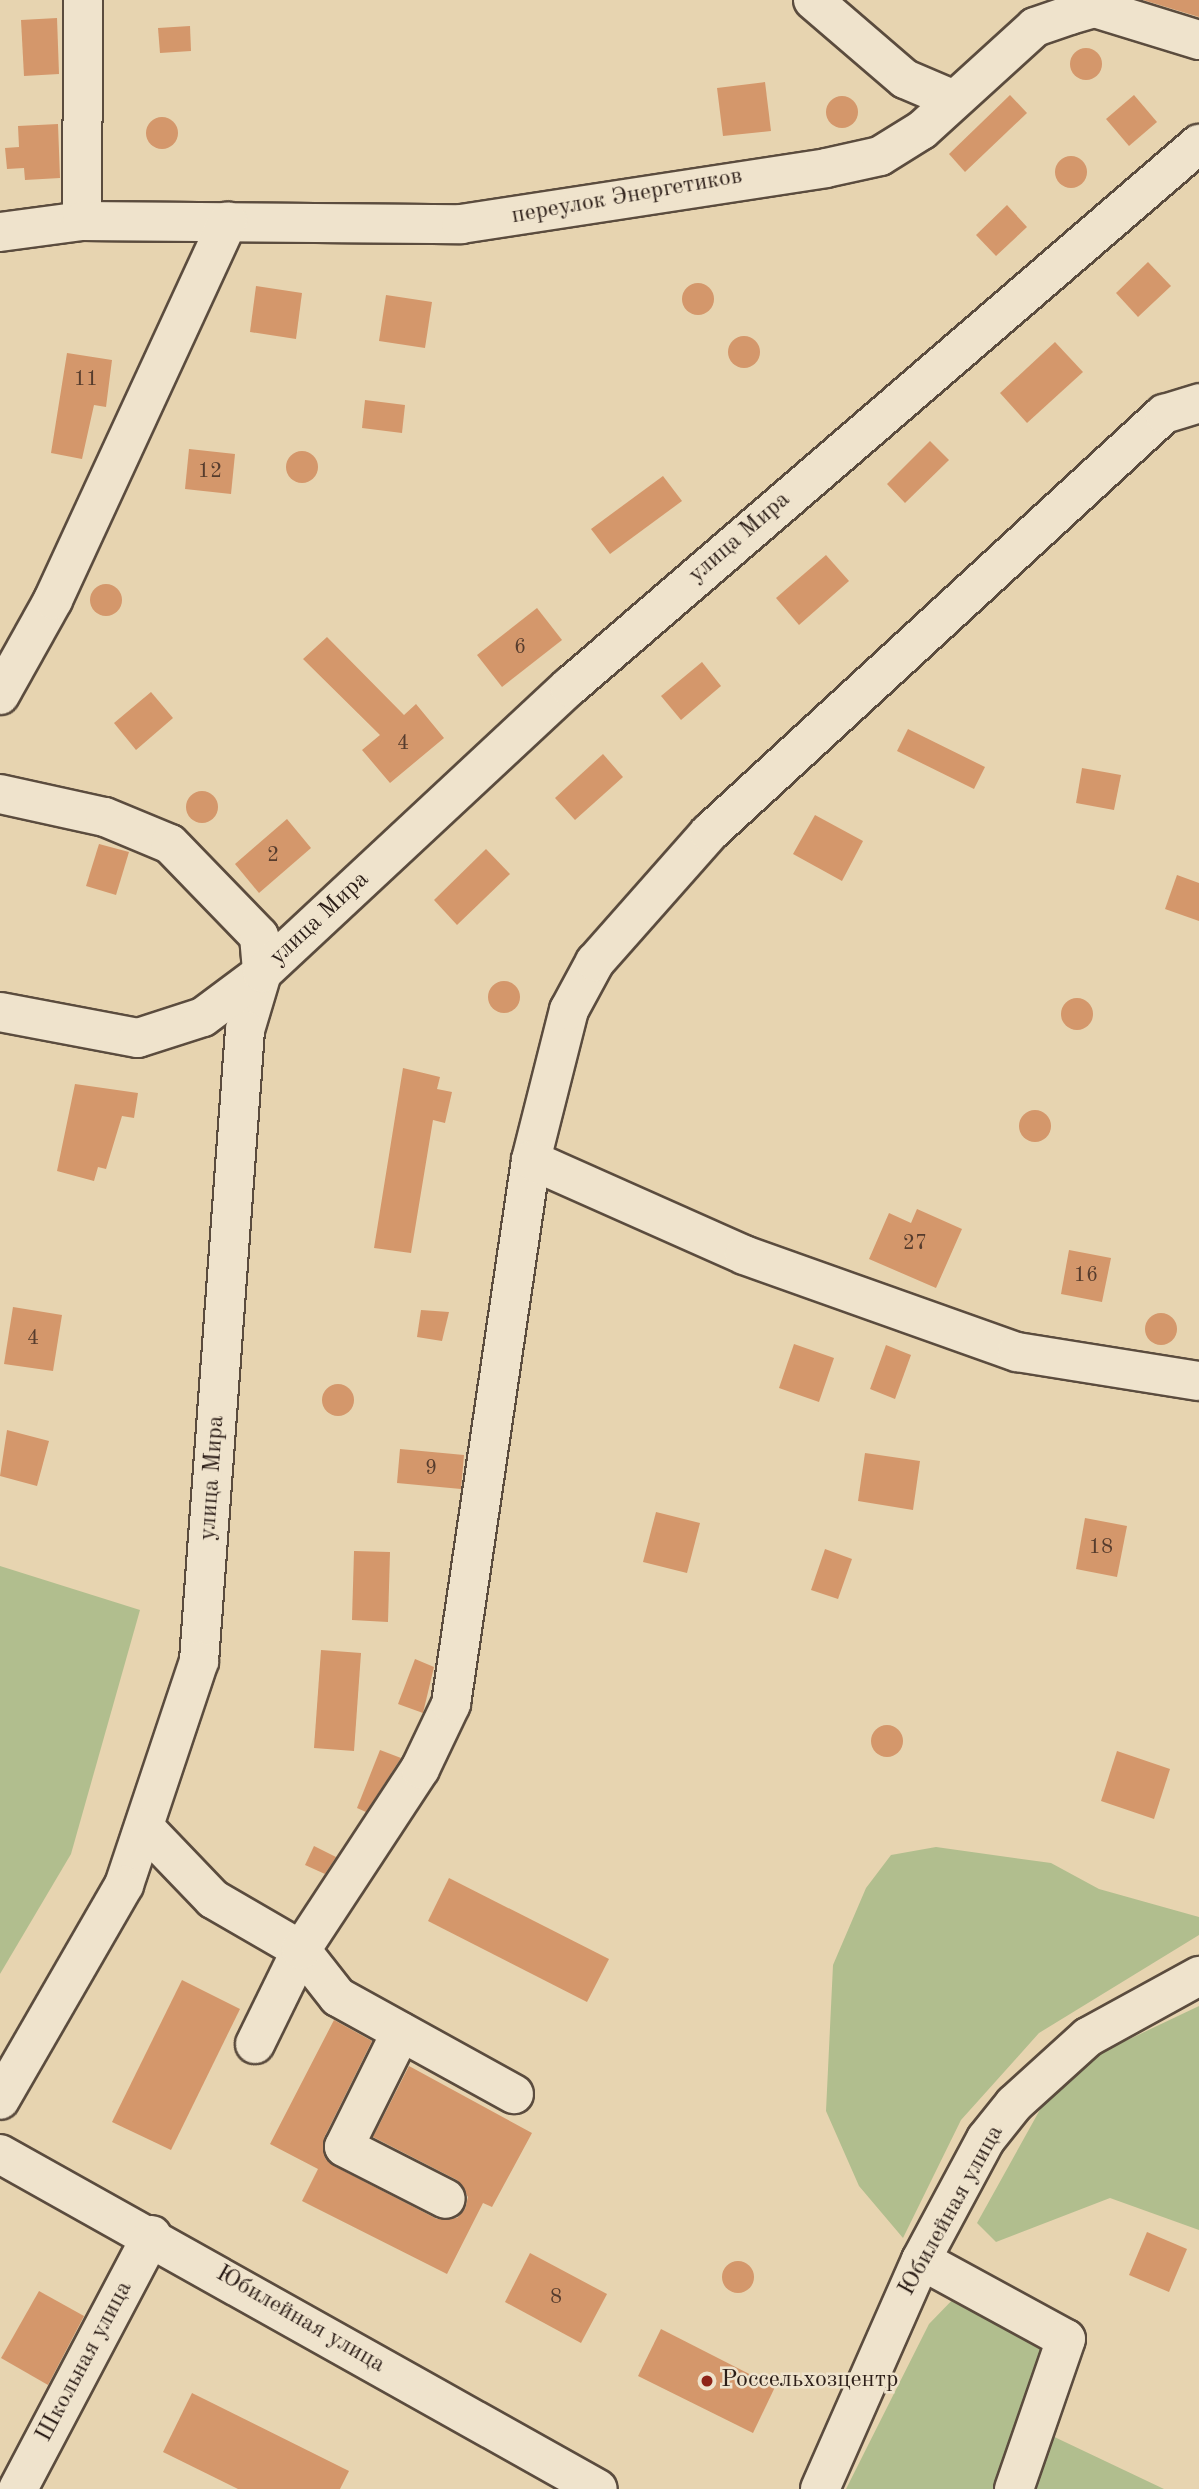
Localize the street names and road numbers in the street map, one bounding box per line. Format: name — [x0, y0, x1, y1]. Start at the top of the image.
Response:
street label: переулок Энергетиков — [509, 163, 745, 231]
street label: улица Мира — [683, 486, 797, 590]
street label: улица Мира — [264, 866, 376, 972]
street label: улица Мира — [194, 1414, 232, 1542]
street label: Юбилейная улица — [893, 2121, 1011, 2301]
street label: Юбилейная улица — [210, 2260, 390, 2380]
street label: Школьная улица — [30, 2277, 140, 2447]

